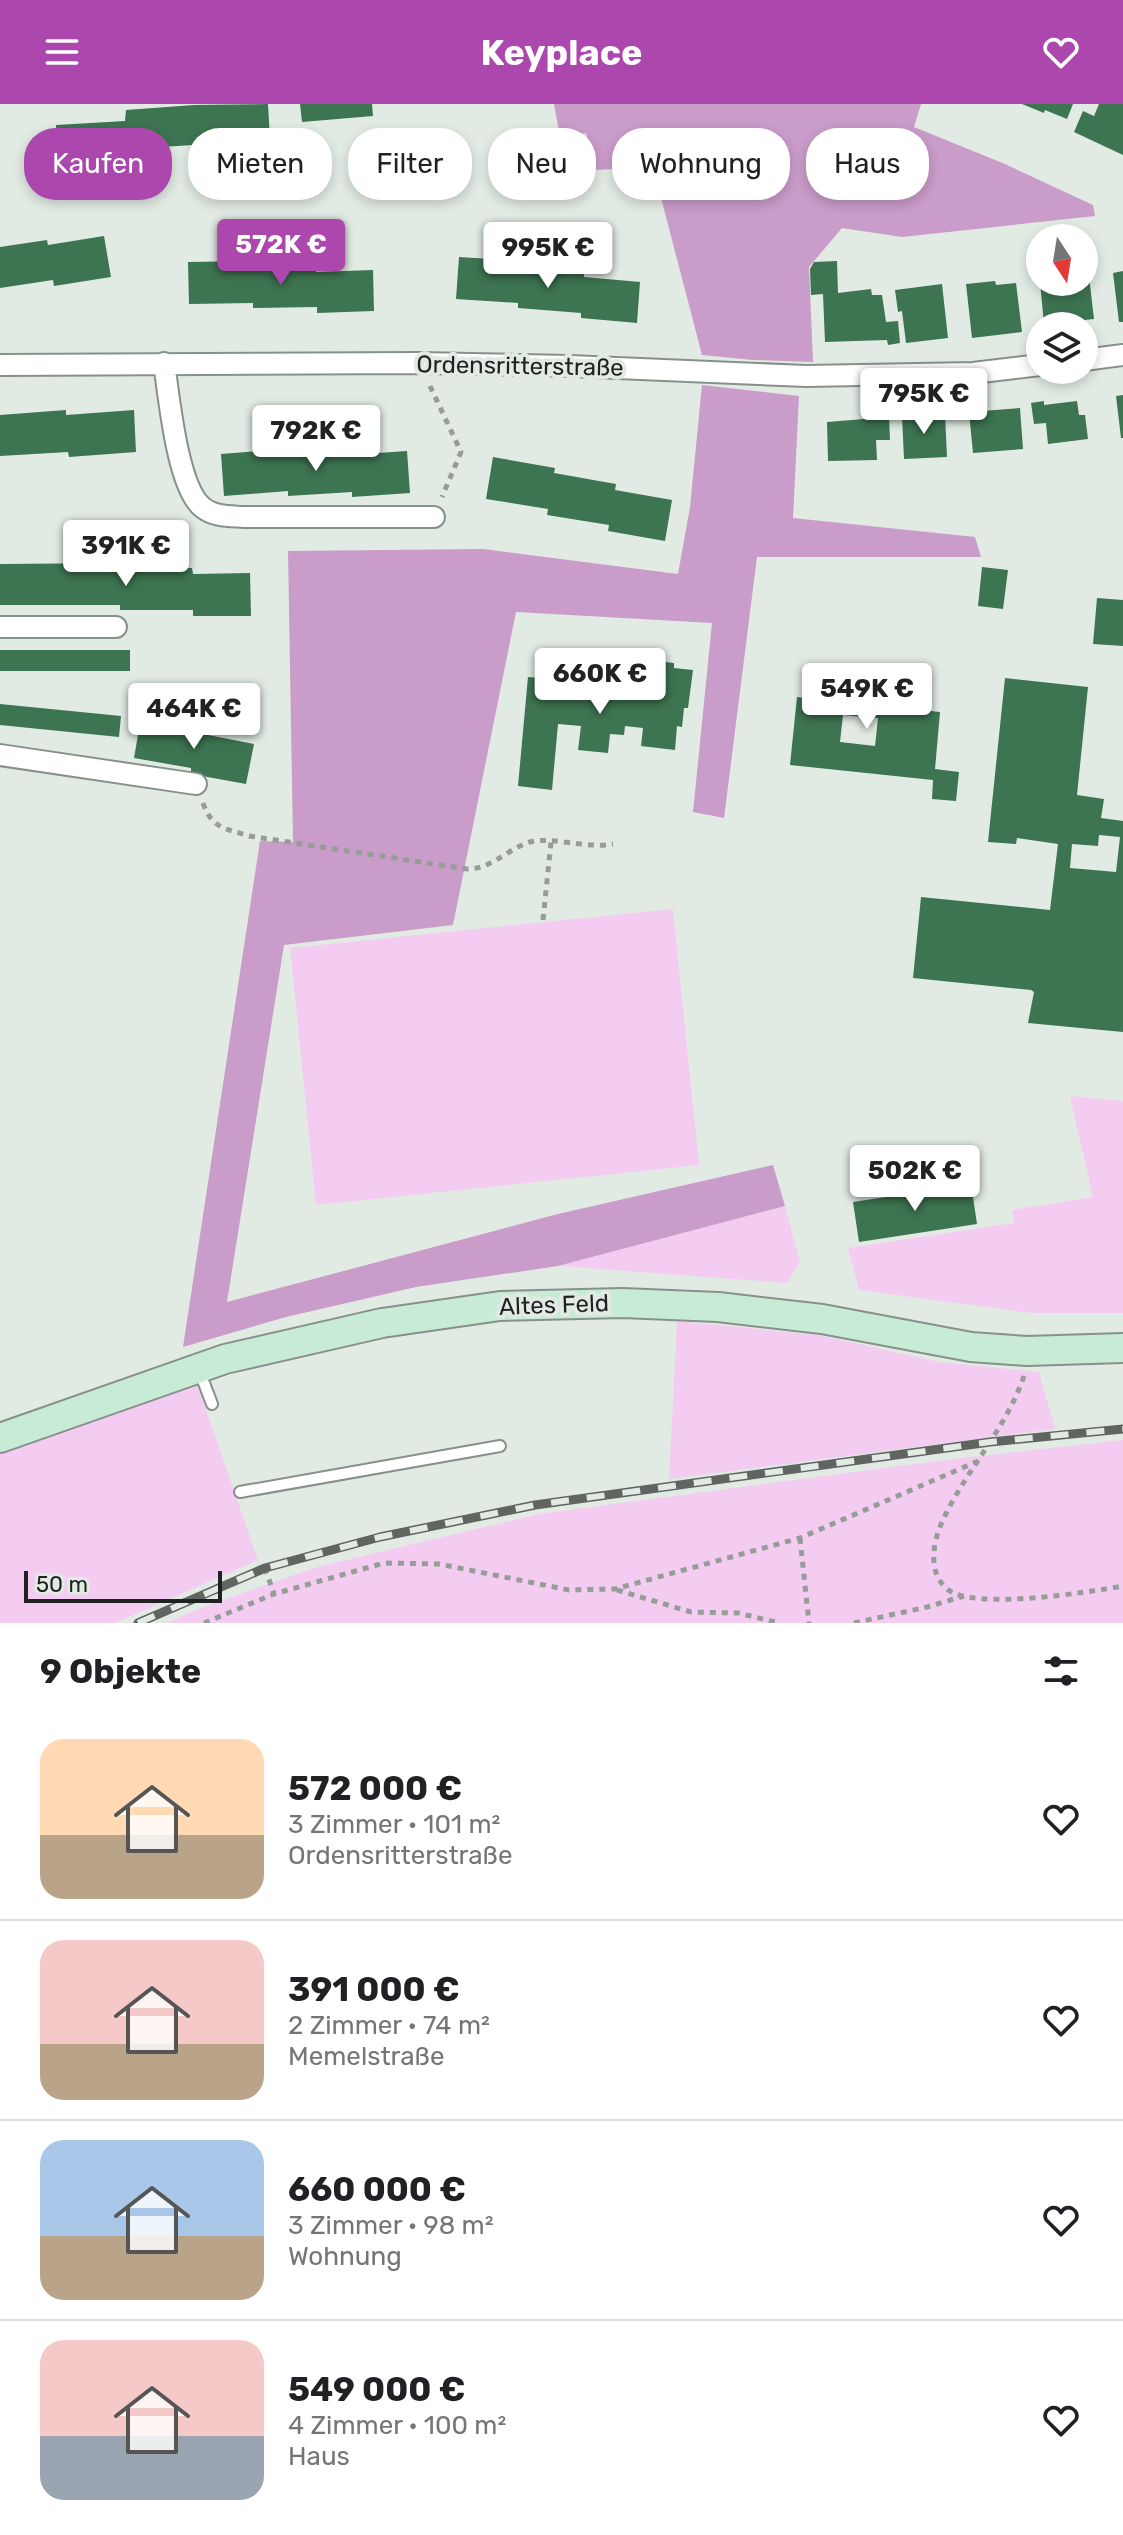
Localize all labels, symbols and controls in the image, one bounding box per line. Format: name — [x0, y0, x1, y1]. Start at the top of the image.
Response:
icon: menu — [40, 30, 84, 74]
icon: heart — [1039, 30, 1083, 74]
text: Keyplace — [481, 31, 642, 74]
chip: Kaufen — [24, 128, 172, 200]
chip: Mieten — [188, 128, 332, 200]
chip: Filter — [348, 128, 472, 200]
chip: Neu — [488, 128, 596, 200]
chip: Wohnung — [612, 128, 790, 200]
chip: Haus — [806, 128, 929, 200]
pin: 572K € — [216, 219, 346, 287]
pin: 995K € — [483, 222, 613, 290]
north arrow — [1026, 224, 1098, 296]
map controls — [1026, 224, 1098, 384]
text: 572K € — [235, 229, 327, 260]
text: 995K € — [501, 232, 595, 263]
button: layers — [1026, 312, 1098, 384]
street label: Ordensritterstraße — [416, 350, 624, 382]
pin: 795K € — [859, 368, 989, 436]
text: 795K € — [878, 378, 970, 409]
pin: 792K € — [251, 405, 381, 473]
text: 792K € — [270, 415, 362, 446]
pin: 391K € — [61, 520, 191, 588]
text: 391K € — [81, 530, 171, 561]
pin: 660K € — [535, 648, 665, 716]
text: 660K € — [553, 658, 647, 689]
pin: 549K € — [802, 663, 932, 731]
text: 549K € — [820, 673, 914, 704]
pin: 464K € — [129, 683, 259, 751]
text: 464K € — [146, 693, 242, 724]
pin: 502K € — [850, 1145, 980, 1213]
text: 502K € — [868, 1155, 962, 1186]
street label: Altes Feld — [498, 1289, 610, 1321]
scale bar — [24, 1567, 222, 1603]
text: 50 m — [36, 1571, 88, 1598]
icon: filters — [1039, 1649, 1083, 1693]
text: 9 Objekte — [40, 1651, 201, 1692]
text: 572 000 € — [288, 1768, 462, 1809]
icon: home — [104, 1771, 200, 1867]
icon: heart — [1039, 1797, 1083, 1841]
text: 3 Zimmer · 101 m² — [288, 1809, 500, 1840]
text: Ordensritterstraße — [288, 1840, 513, 1871]
text: 391 000 € — [288, 1969, 460, 2010]
icon: home — [104, 1972, 200, 2068]
icon: heart — [1039, 1998, 1083, 2042]
text: 2 Zimmer · 74 m² — [288, 2010, 490, 2041]
text: Memelstraße — [288, 2041, 445, 2072]
text: 660 000 € — [288, 2169, 466, 2210]
icon: home — [104, 2172, 200, 2268]
icon: heart — [1039, 2198, 1083, 2242]
text: 3 Zimmer · 98 m² — [288, 2210, 494, 2241]
text: Wohnung — [288, 2241, 402, 2272]
text: 549 000 € — [288, 2369, 465, 2410]
icon: home — [104, 2372, 200, 2468]
icon: heart — [1039, 2398, 1083, 2442]
text: 4 Zimmer · 100 m² — [288, 2410, 506, 2441]
text: Haus — [288, 2441, 350, 2472]

